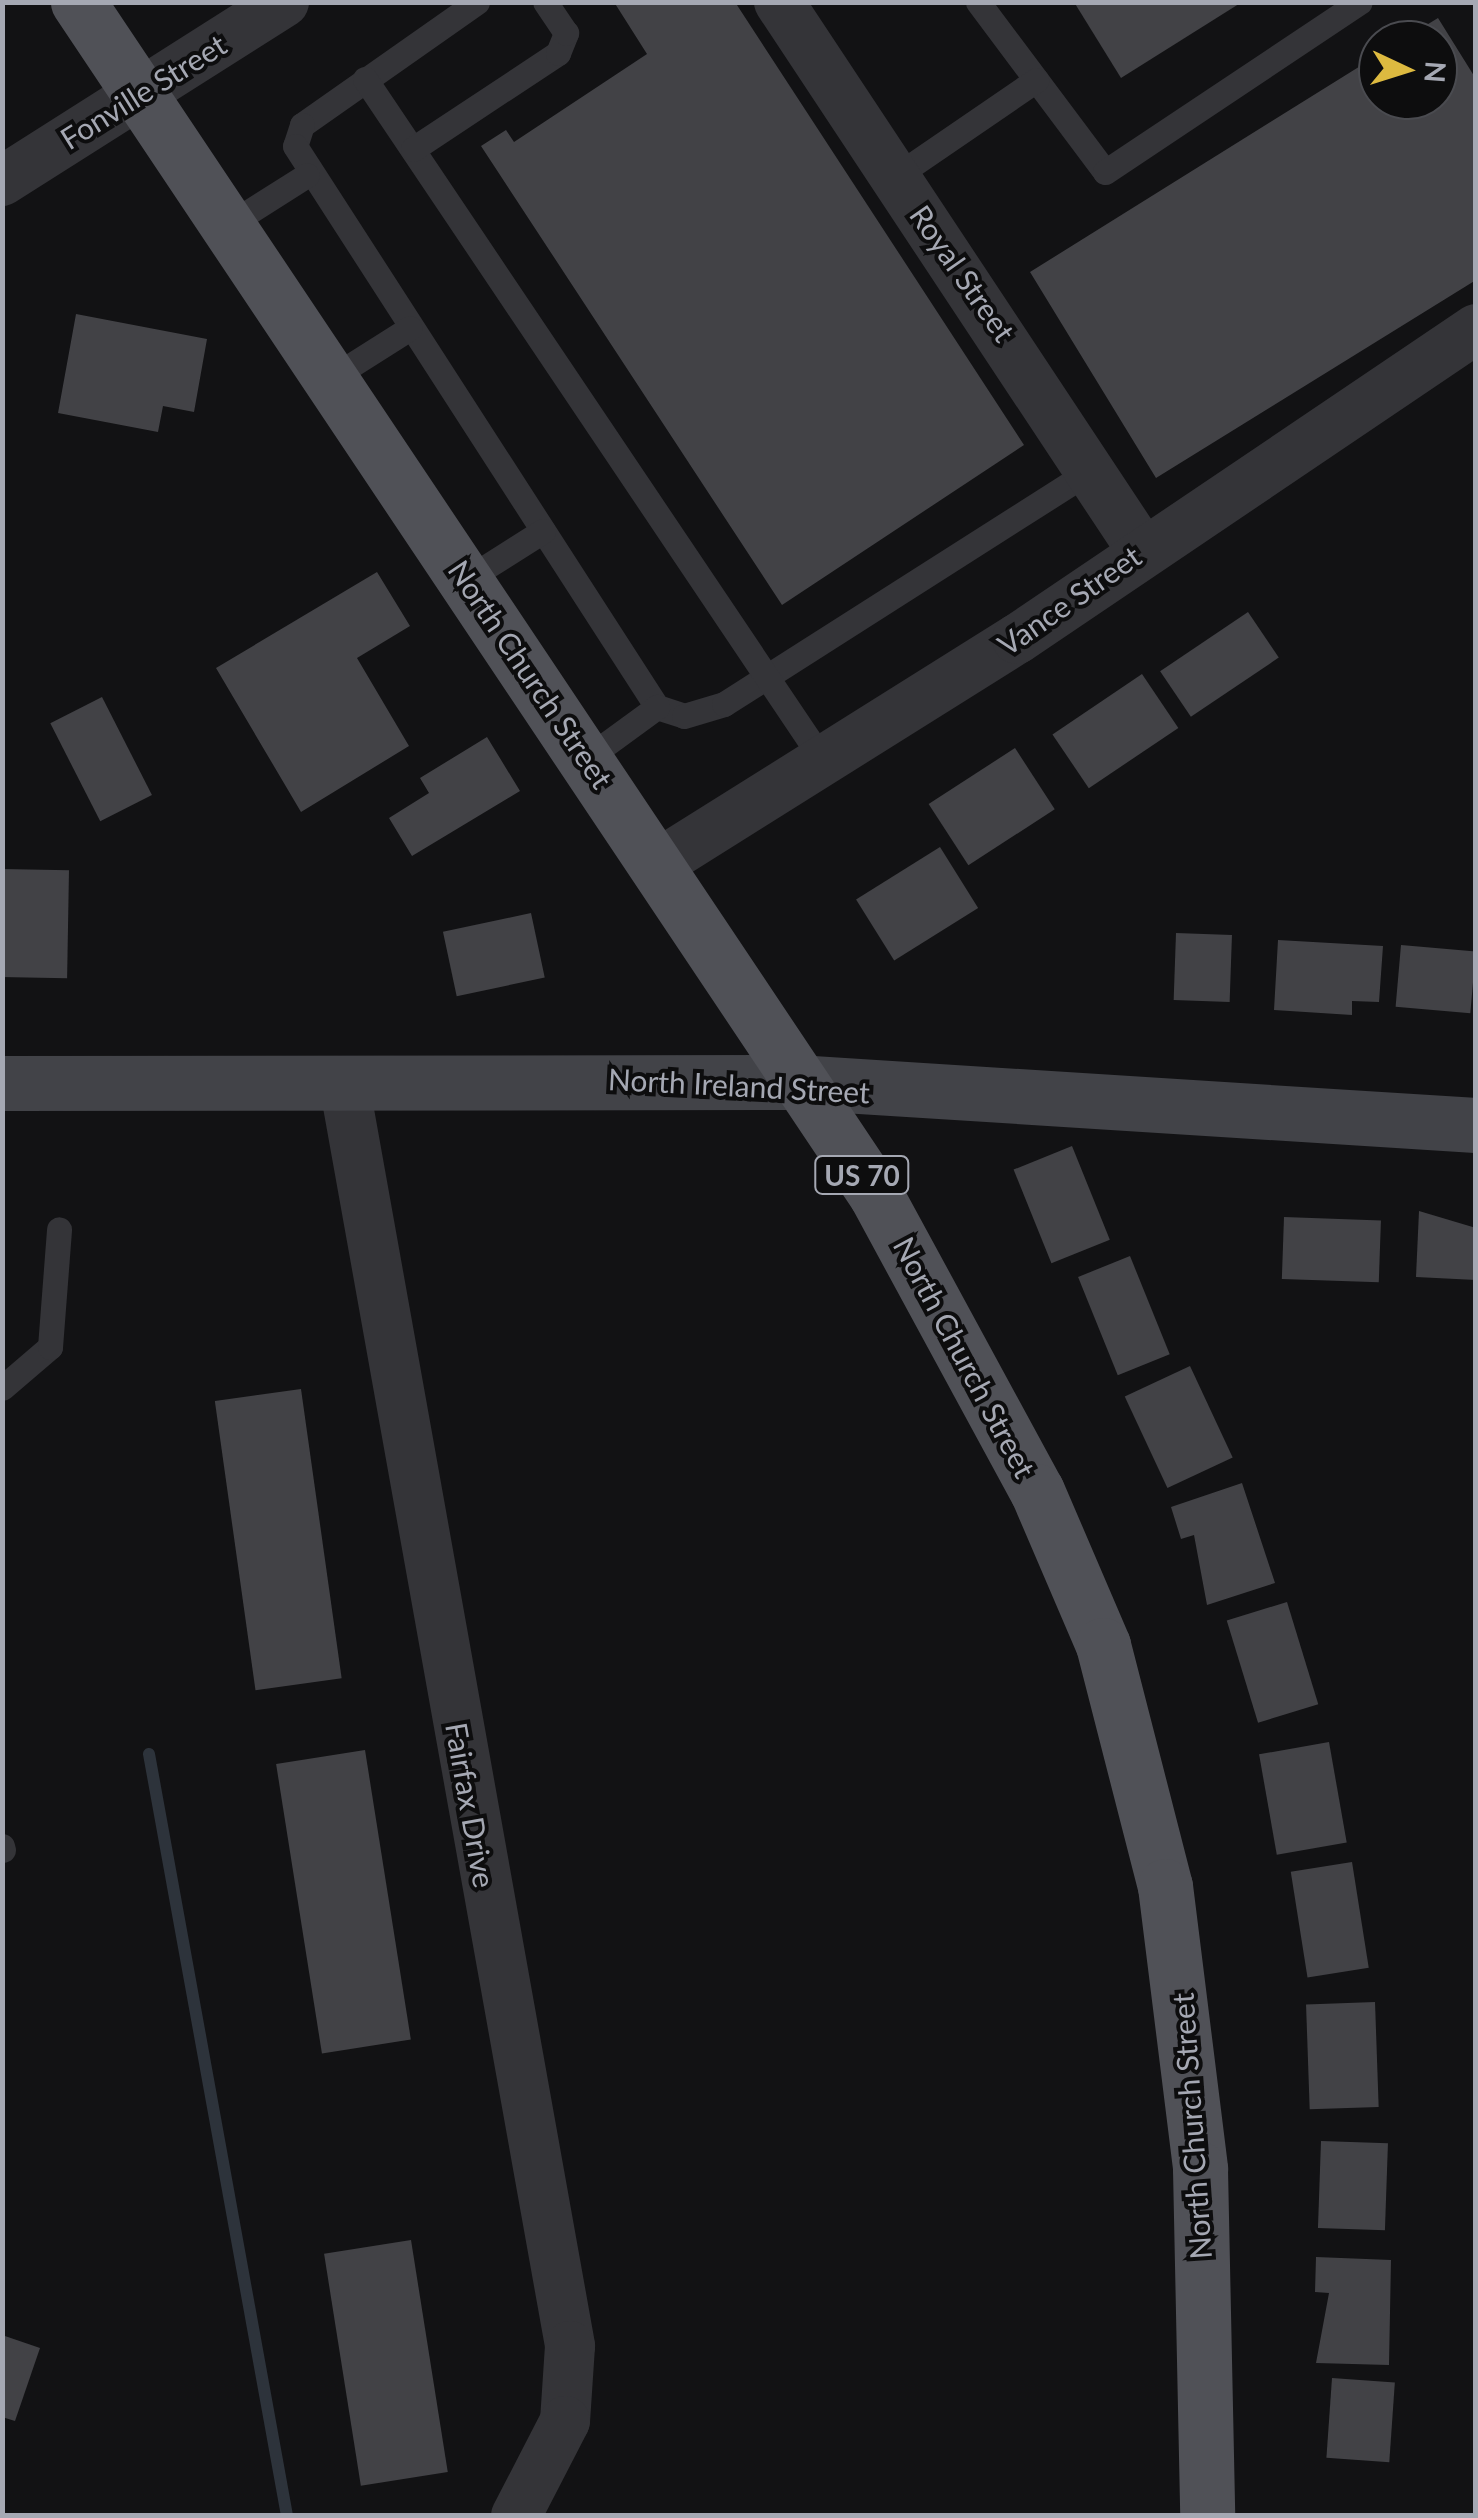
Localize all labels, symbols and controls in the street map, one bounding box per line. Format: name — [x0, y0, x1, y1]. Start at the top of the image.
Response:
north arrow — [1358, 20, 1458, 120]
street label: Fonville Street — [54, 26, 232, 156]
text: N — [1418, 60, 1454, 84]
street label: Royal Street — [903, 198, 1023, 348]
street label: Vance Street — [991, 538, 1147, 662]
street label: North Church Street — [441, 553, 621, 795]
street label: North Ireland Street — [607, 1060, 871, 1110]
road number: US 70 — [812, 1152, 912, 1198]
street label: North Church Street — [886, 1231, 1044, 1483]
street label: Fairfax Drive — [439, 1719, 503, 1891]
street label: North Church Street — [1164, 1992, 1218, 2260]

